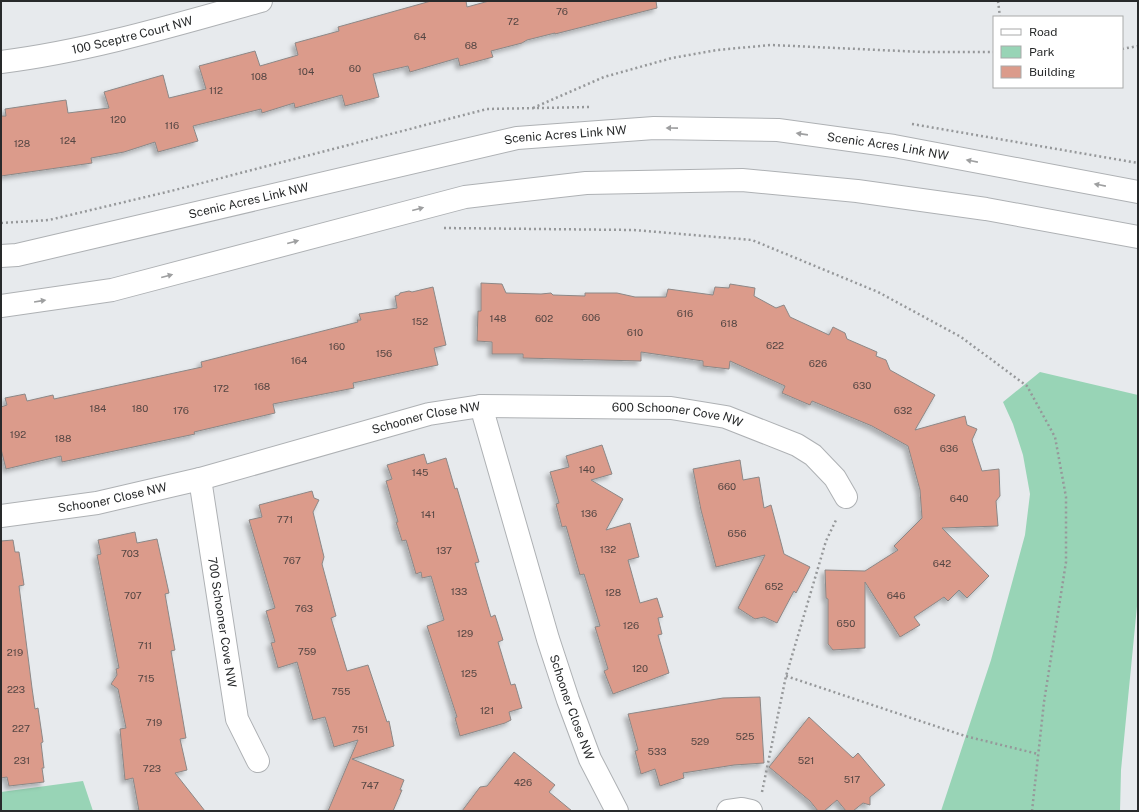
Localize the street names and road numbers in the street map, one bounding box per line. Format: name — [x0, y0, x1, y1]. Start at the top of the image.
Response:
street label: 100 Sceptre Court NW — [70, 13, 195, 57]
street label: Scenic Acres Link NW — [503, 123, 628, 148]
street label: Scenic Acres Link NW — [826, 130, 950, 163]
street label: Scenic Acres Link NW — [187, 180, 311, 222]
street label: Schooner Close NW — [370, 399, 482, 437]
street label: 600 Schooner Cove NW — [612, 400, 745, 430]
street label: Schooner Close NW — [57, 480, 169, 515]
street label: 700 Schooner Cove NW — [205, 556, 239, 689]
street label: Schooner Close NW — [547, 653, 597, 763]

